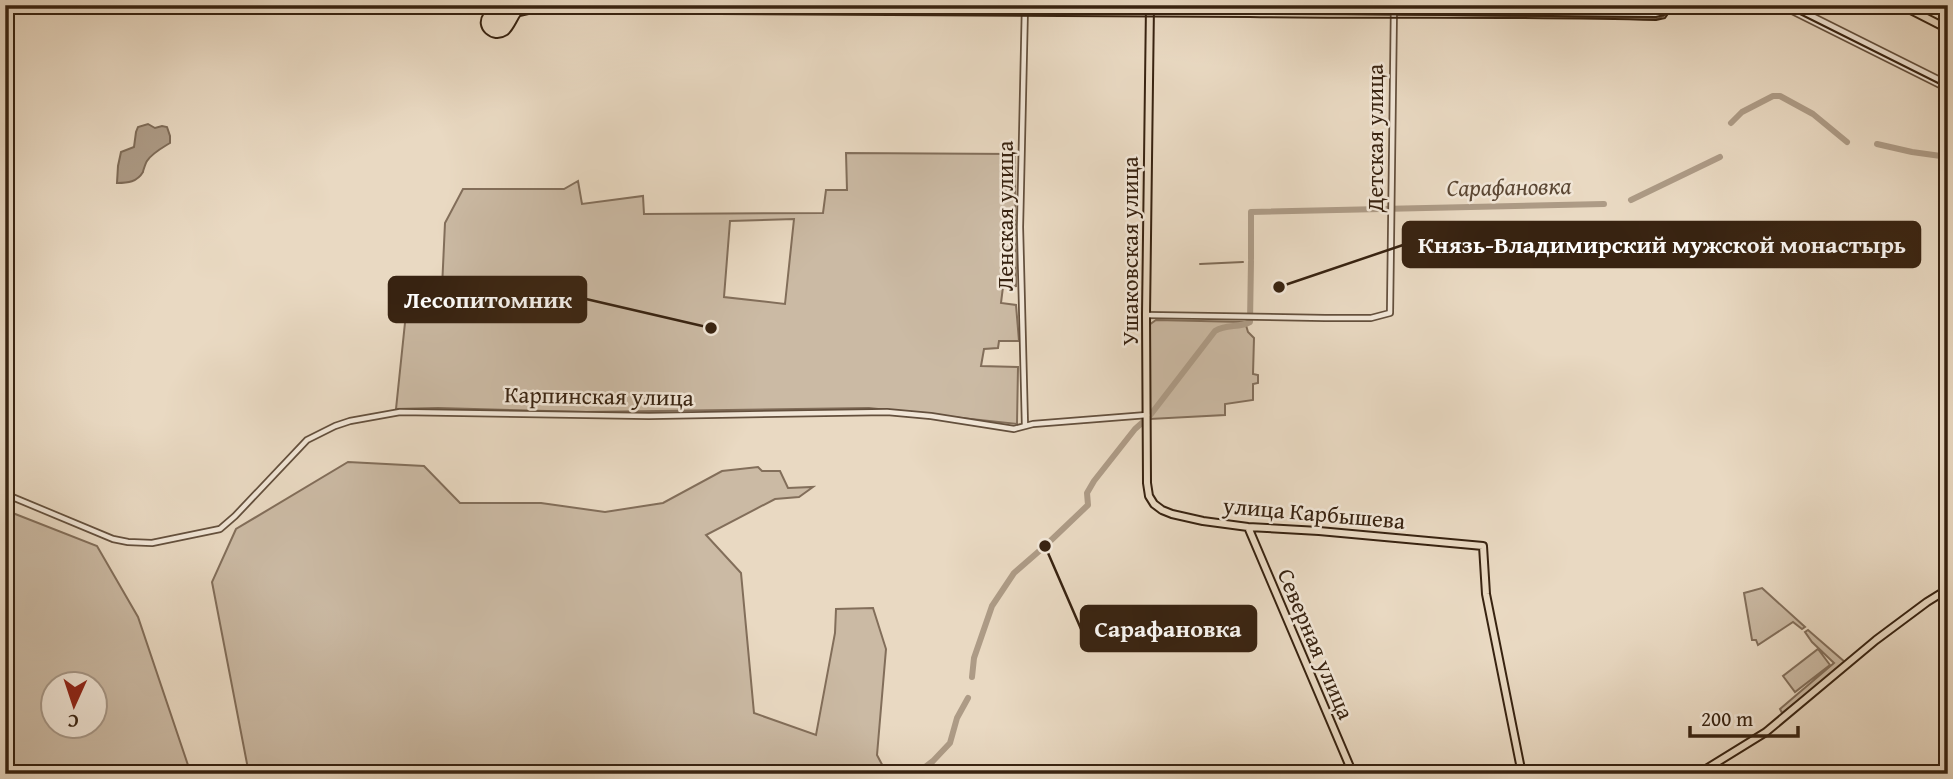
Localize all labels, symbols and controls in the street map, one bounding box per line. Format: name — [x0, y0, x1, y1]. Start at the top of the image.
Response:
street label: Детская улица — [1358, 64, 1391, 213]
street label: Ленская улица — [988, 141, 1021, 291]
street label: Ушаковская улица — [1113, 156, 1146, 346]
water label: Сарафановка — [1446, 168, 1572, 205]
callout: Князь-Владимирский мужской монастырь — [1403, 222, 1920, 267]
text: Князь-Владимирский мужской монастырь — [1418, 227, 1906, 262]
callout: Лесопитомник — [389, 277, 586, 322]
text: Лесопитомник — [404, 282, 572, 317]
street label: Карпинская улица — [504, 377, 694, 414]
street label: улица Карбышева — [1221, 488, 1407, 537]
street label: Северная улица — [1270, 563, 1363, 724]
callout: Сарафановка — [1081, 606, 1256, 651]
text: Сарафановка — [1094, 611, 1242, 646]
north arrow — [38, 670, 108, 740]
scale bar — [1690, 695, 1799, 739]
text: 200 m — [1701, 703, 1753, 734]
text: С — [67, 708, 79, 736]

